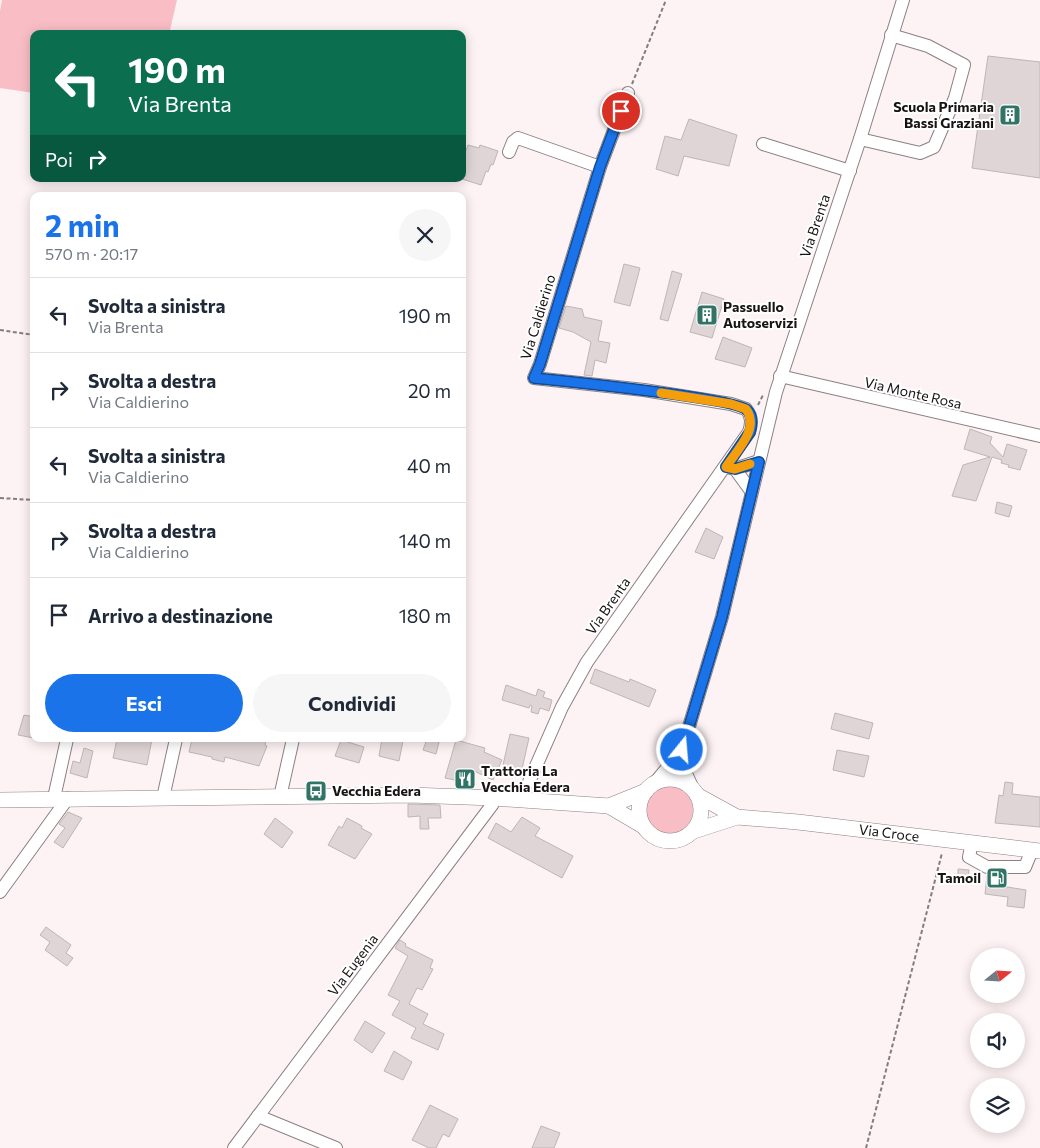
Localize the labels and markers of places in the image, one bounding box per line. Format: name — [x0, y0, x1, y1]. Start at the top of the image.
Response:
pin — [600, 90, 642, 132]
place label: Scuola Primaria Bassi Graziani — [893, 98, 994, 131]
building icon: Scuola Primaria Bassi Graziani — [998, 103, 1022, 127]
place label: Passuello Autoservizi — [723, 298, 797, 331]
building icon: Passuello Autoservizi — [695, 303, 719, 327]
place label: Trattoria La Vecchia Edera — [481, 762, 570, 795]
restaurant icon: Trattoria La Vecchia Edera — [453, 767, 477, 791]
bus stop icon: Vecchia Edera — [304, 779, 328, 803]
place label: Vecchia Edera — [332, 782, 421, 799]
fuel station icon: Tamoil — [985, 866, 1009, 890]
place label: Tamoil — [937, 869, 981, 886]

